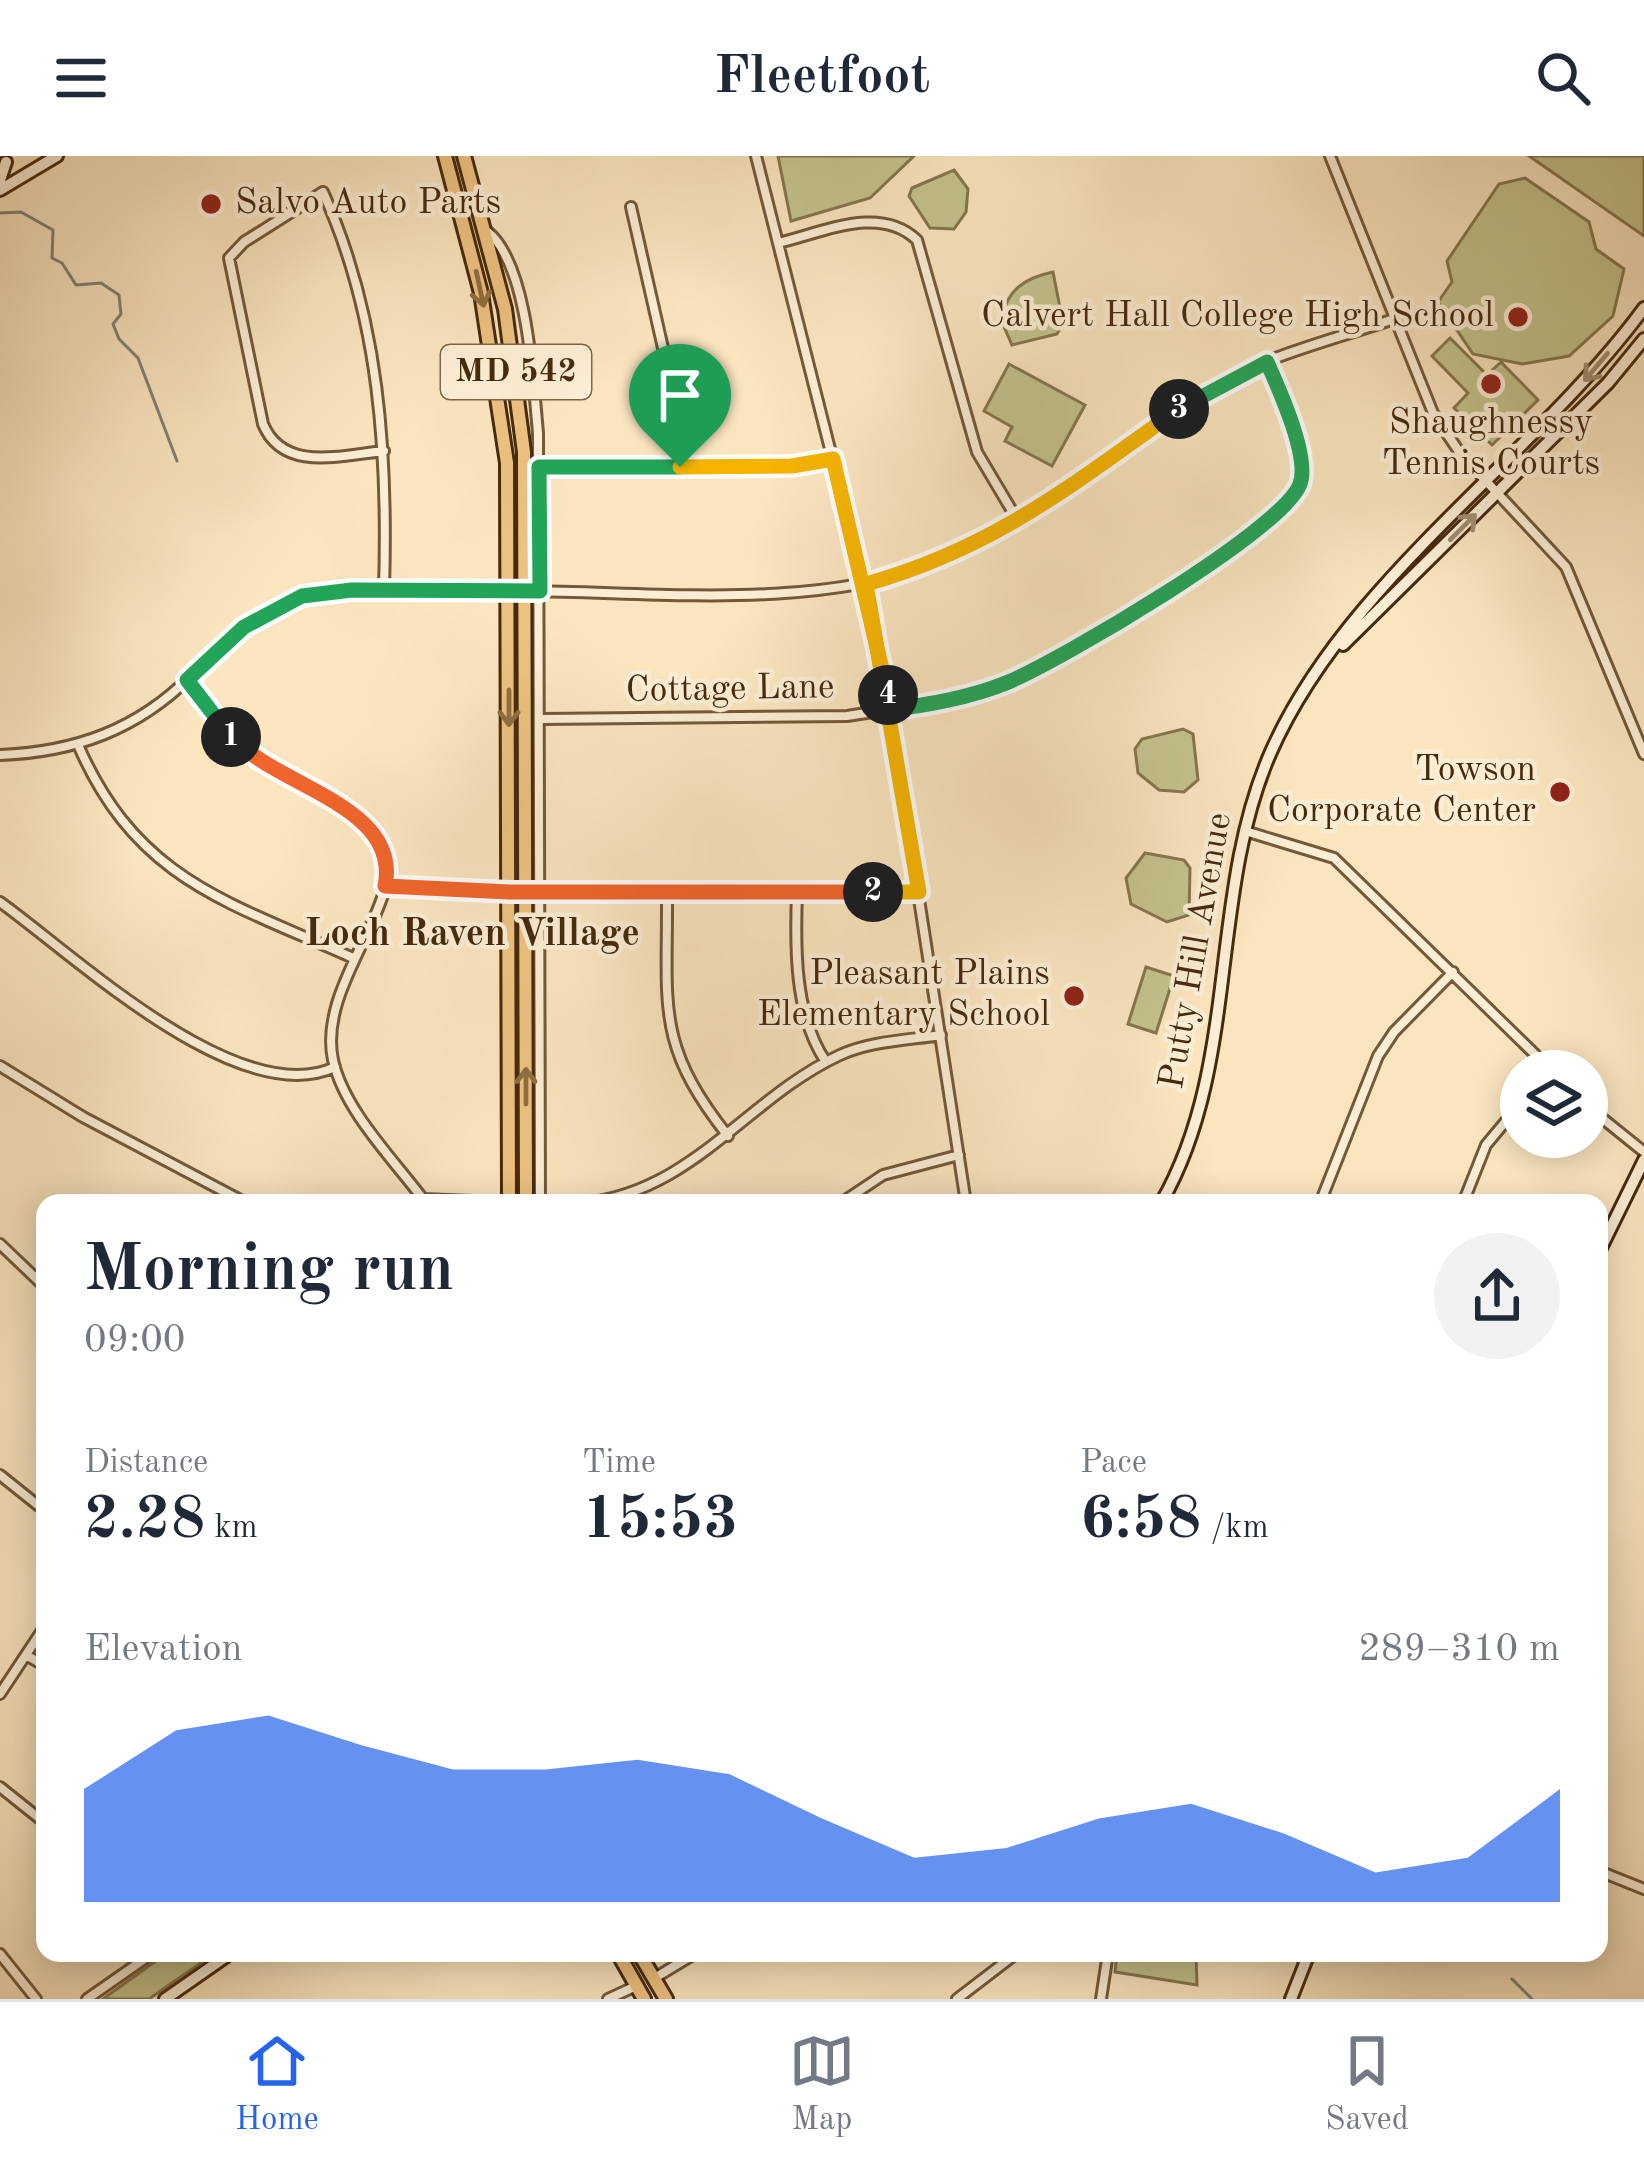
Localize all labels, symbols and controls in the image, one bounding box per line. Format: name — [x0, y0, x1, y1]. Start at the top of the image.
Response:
icon: menu — [48, 45, 114, 111]
icon: search — [1530, 45, 1596, 111]
text: Fleetfoot — [714, 51, 930, 105]
place label: Salvo Auto Parts — [235, 186, 501, 222]
marker: Salvo Auto Parts — [198, 191, 224, 217]
one-way arrow — [470, 270, 493, 308]
place label: Calvert Hall College High School — [981, 299, 1494, 335]
marker: Calvert Hall College High School — [1505, 304, 1531, 330]
pin — [629, 344, 731, 467]
road number: MD 542 — [441, 345, 591, 399]
one-way arrow — [1583, 351, 1610, 382]
icon: arrive — [647, 362, 713, 428]
marker: Shaughnessy Tennis Courts — [1478, 371, 1504, 397]
pin: 3 — [1149, 379, 1209, 439]
text: 3 — [1169, 392, 1189, 425]
place label: Shaughnessy Tennis Courts — [1382, 406, 1600, 483]
one-way arrow — [1448, 513, 1476, 542]
pin: 4 — [858, 665, 918, 725]
street label: Cottage Lane — [625, 670, 835, 710]
text: 4 — [878, 678, 898, 711]
one-way arrow — [498, 688, 520, 727]
pin: 1 — [201, 707, 261, 767]
text: 1 — [221, 720, 241, 753]
place label: Towson Corporate Center — [1267, 753, 1536, 830]
marker: Towson Corporate Center — [1547, 779, 1573, 805]
street label: Putty Hill Avenue — [1155, 810, 1239, 1092]
pin: 2 — [843, 862, 903, 922]
text: 2 — [863, 875, 883, 908]
district label: Loch Raven Village — [304, 915, 640, 954]
place label: Pleasant Plains Elementary School — [757, 957, 1050, 1034]
marker: Pleasant Plains Elementary School — [1061, 983, 1087, 1009]
map controls — [1500, 1050, 1608, 1158]
button: layers — [1500, 1050, 1608, 1158]
one-way arrow — [515, 1067, 537, 1106]
button: share — [1434, 1233, 1560, 1359]
text: Morning run — [84, 1239, 454, 1305]
text: 09:00 — [84, 1321, 185, 1360]
text: Distance — [84, 1447, 208, 1480]
text: Time — [582, 1447, 656, 1480]
text: Pace — [1080, 1447, 1147, 1480]
text: 2.28 — [84, 1491, 205, 1551]
text: 15:53 — [582, 1491, 738, 1551]
text: 6:58 — [1080, 1491, 1201, 1551]
text: km — [205, 1512, 258, 1545]
text: /km — [1201, 1512, 1269, 1545]
text: Elevation — [84, 1630, 243, 1669]
text: 289–310 m — [1358, 1630, 1560, 1669]
tab: Home — [235, 2028, 319, 2141]
tab: Map — [789, 2028, 855, 2141]
tab: Saved — [1325, 2028, 1409, 2141]

